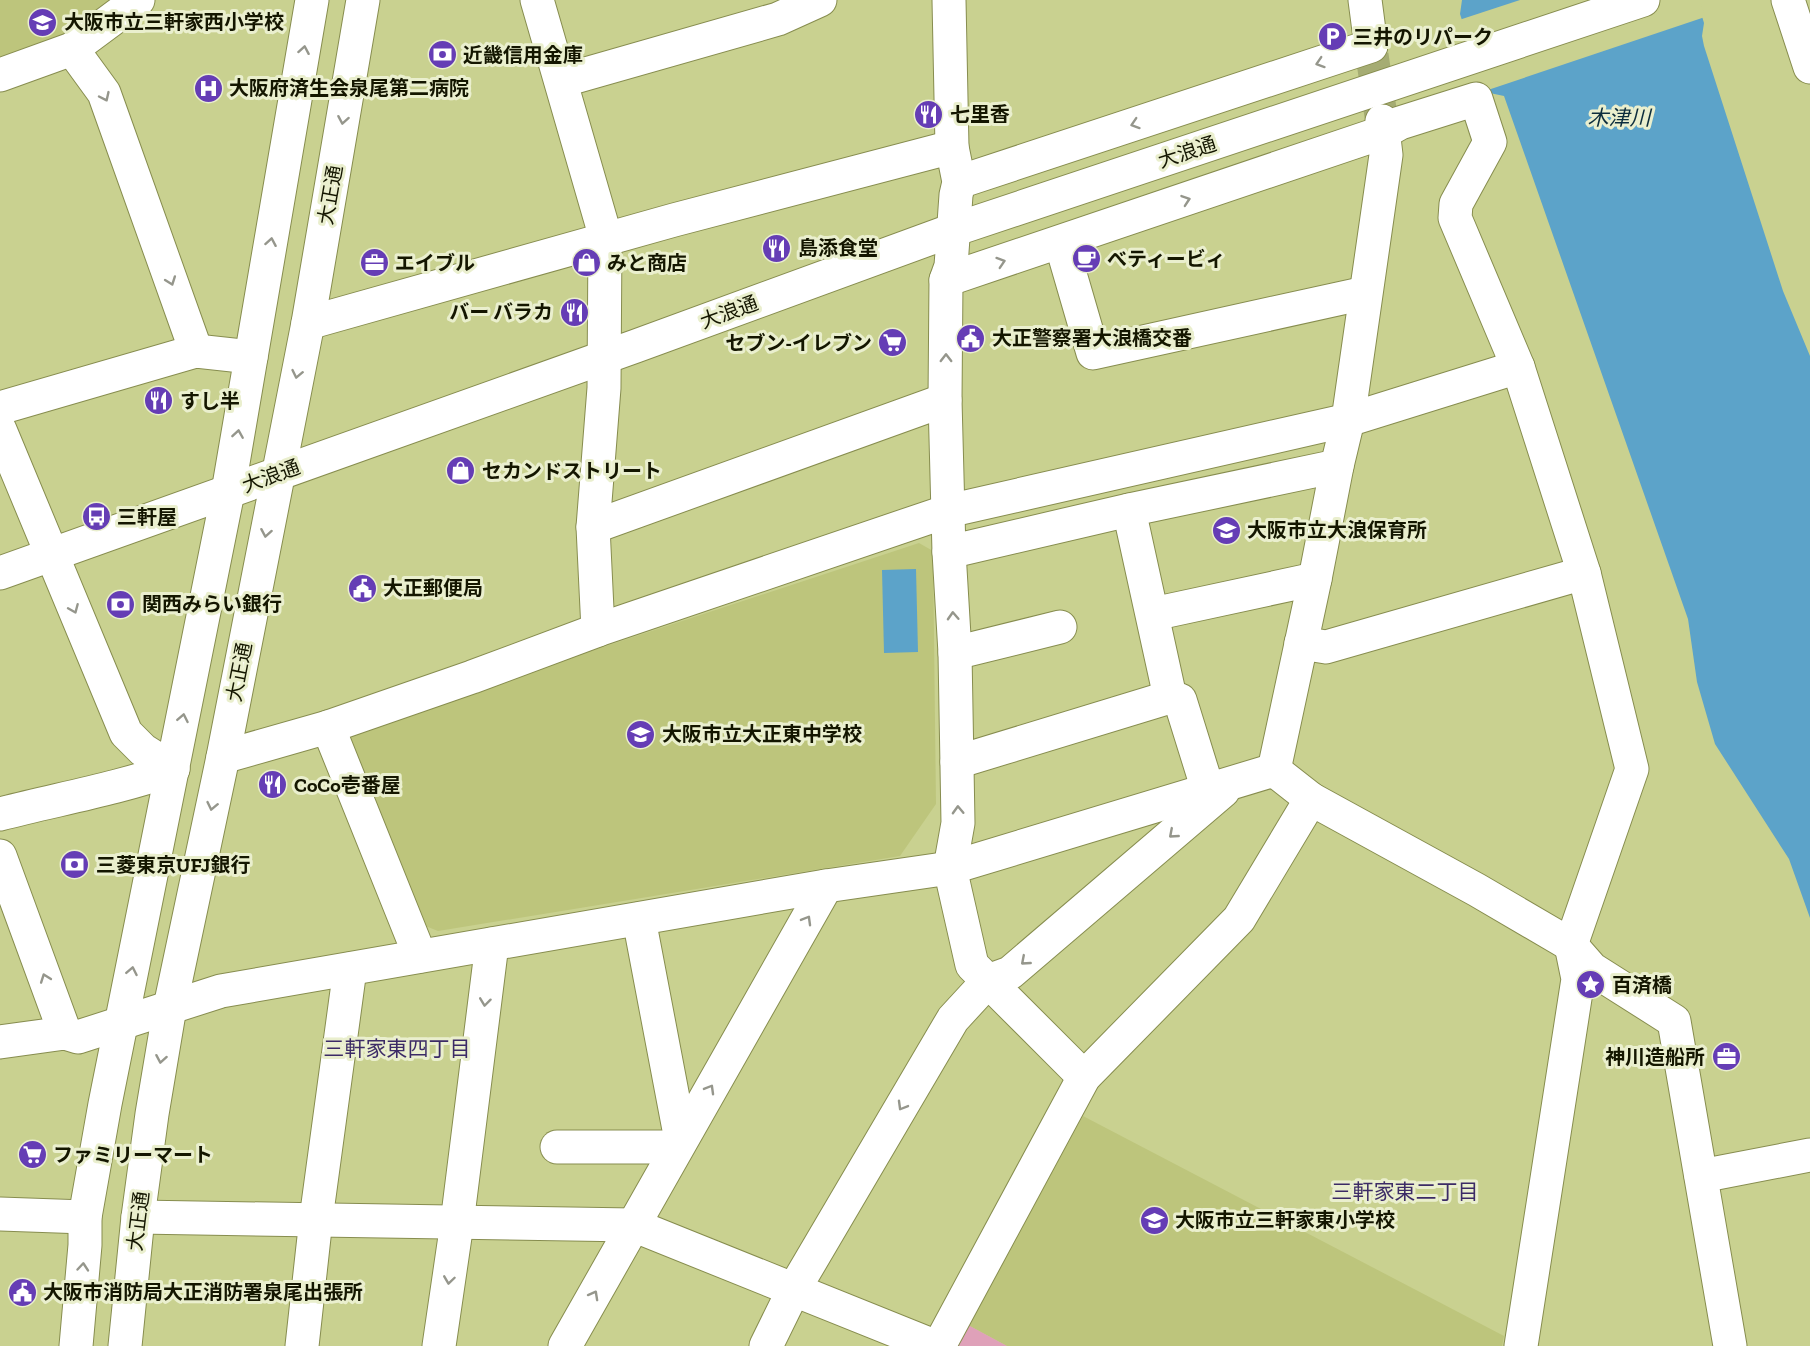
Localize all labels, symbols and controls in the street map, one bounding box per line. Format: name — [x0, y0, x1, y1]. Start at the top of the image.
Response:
school or university icon: 大阪市立三軒家西小学校 — [27, 6, 59, 38]
place label: 大阪市立三軒家西小学校 — [64, 10, 284, 34]
parking icon: 三井のリパーク — [1316, 21, 1348, 53]
place label: 三井のリパーク — [1353, 25, 1493, 49]
bank icon: 近畿信用金庫 — [426, 39, 458, 71]
place label: 近畿信用金庫 — [463, 43, 583, 67]
one-way arrow — [297, 45, 310, 55]
one-way arrow — [1315, 56, 1326, 68]
hospital icon: 大阪府済生会泉尾第二病院 — [192, 72, 224, 104]
place label: 大阪府済生会泉尾第二病院 — [229, 76, 469, 100]
one-way arrow — [97, 91, 109, 102]
restaurant icon: 七里香 — [913, 98, 945, 130]
place label: 七里香 — [950, 102, 1010, 126]
water label: 木津川 — [1588, 105, 1652, 130]
one-way arrow — [337, 114, 350, 124]
one-way arrow — [1130, 117, 1141, 130]
street label: 大浪通 — [1155, 131, 1219, 173]
street label: 大正通 — [313, 163, 347, 227]
one-way arrow — [1180, 194, 1191, 207]
restaurant icon: 島添食堂 — [761, 232, 793, 264]
place label: 島添食堂 — [798, 236, 878, 260]
one-way arrow — [264, 237, 277, 247]
cafe icon: べティービィ — [1070, 243, 1102, 275]
office icon: エイブル — [358, 247, 390, 279]
shop icon: みと商店 — [570, 247, 602, 279]
place label: べティービィ — [1107, 247, 1225, 271]
place label: エイブル — [395, 251, 475, 275]
place label: みと商店 — [607, 251, 687, 275]
one-way arrow — [995, 257, 1006, 269]
one-way arrow — [163, 275, 176, 286]
street label: 大浪通 — [697, 290, 761, 334]
restaurant icon: バー バラカ — [558, 296, 590, 328]
place label: バー バラカ — [449, 300, 553, 324]
public building icon: 大正警察署大浪橋交番 — [955, 322, 987, 354]
place label: 大正警察署大浪橋交番 — [992, 326, 1192, 350]
supermarket icon: セブン-イレブン — [877, 327, 909, 359]
place label: セブン-イレブン — [726, 331, 872, 355]
one-way arrow — [940, 353, 952, 362]
one-way arrow — [291, 368, 304, 378]
restaurant icon: すし半 — [143, 385, 175, 417]
place label: すし半 — [180, 389, 240, 413]
one-way arrow — [231, 430, 243, 439]
street label: 大浪通 — [239, 454, 303, 498]
shop icon: セカンドストリート — [445, 455, 477, 487]
place label: セカンドストリート — [482, 459, 662, 483]
bus stop icon: 三軒屋 — [80, 501, 112, 533]
place label: 三軒屋 — [117, 505, 177, 529]
school or university icon: 大阪市立大浪保育所 — [1210, 514, 1242, 546]
place label: 大阪市立大浪保育所 — [1247, 518, 1427, 542]
one-way arrow — [260, 527, 273, 537]
public building icon: 大正郵便局 — [346, 572, 378, 604]
place label: 大正郵便局 — [383, 576, 483, 600]
bank icon: 関西みらい銀行 — [105, 588, 137, 620]
place label: 関西みらい銀行 — [142, 592, 282, 616]
one-way arrow — [67, 602, 79, 613]
one-way arrow — [946, 611, 959, 620]
street label: 大正通 — [221, 640, 257, 704]
one-way arrow — [176, 714, 189, 724]
school or university icon: 大阪市立大正東中学校 — [625, 718, 657, 750]
place label: 大阪市立大正東中学校 — [662, 722, 862, 746]
restaurant icon: CoCo壱番屋 — [257, 769, 289, 801]
place label: CoCo壱番屋 — [294, 773, 401, 797]
one-way arrow — [206, 801, 219, 811]
one-way arrow — [952, 806, 964, 815]
one-way arrow — [1169, 827, 1180, 838]
bank icon: 三菱東京UFJ銀行 — [59, 849, 91, 881]
place label: 三菱東京UFJ銀行 — [96, 853, 251, 877]
one-way arrow — [800, 915, 811, 926]
one-way arrow — [1021, 954, 1032, 965]
one-way arrow — [125, 967, 138, 977]
place icon: 百済橋 — [1575, 969, 1607, 1001]
one-way arrow — [39, 973, 52, 983]
place label: 百済橋 — [1612, 973, 1672, 997]
one-way arrow — [479, 997, 491, 1006]
district label: 三軒家東四丁目 — [324, 1036, 471, 1061]
office icon: 神川造船所 — [1710, 1041, 1742, 1073]
place label: 神川造船所 — [1605, 1045, 1705, 1069]
one-way arrow — [156, 1055, 168, 1064]
one-way arrow — [703, 1085, 714, 1095]
one-way arrow — [898, 1100, 909, 1110]
supermarket icon: ファミリーマート — [16, 1139, 48, 1171]
place label: ファミリーマート — [53, 1143, 213, 1167]
district label: 三軒家東二丁目 — [1332, 1179, 1479, 1204]
street label: 大正通 — [122, 1190, 154, 1252]
school or university icon: 大阪市立三軒家東小学校 — [1138, 1204, 1170, 1236]
place label: 大阪市立三軒家東小学校 — [1175, 1208, 1395, 1232]
one-way arrow — [76, 1262, 89, 1271]
public building icon: 大阪市消防局大正消防署泉尾出張所 — [6, 1276, 38, 1308]
one-way arrow — [443, 1276, 455, 1285]
place label: 大阪市消防局大正消防署泉尾出張所 — [43, 1280, 363, 1304]
one-way arrow — [586, 1291, 598, 1301]

